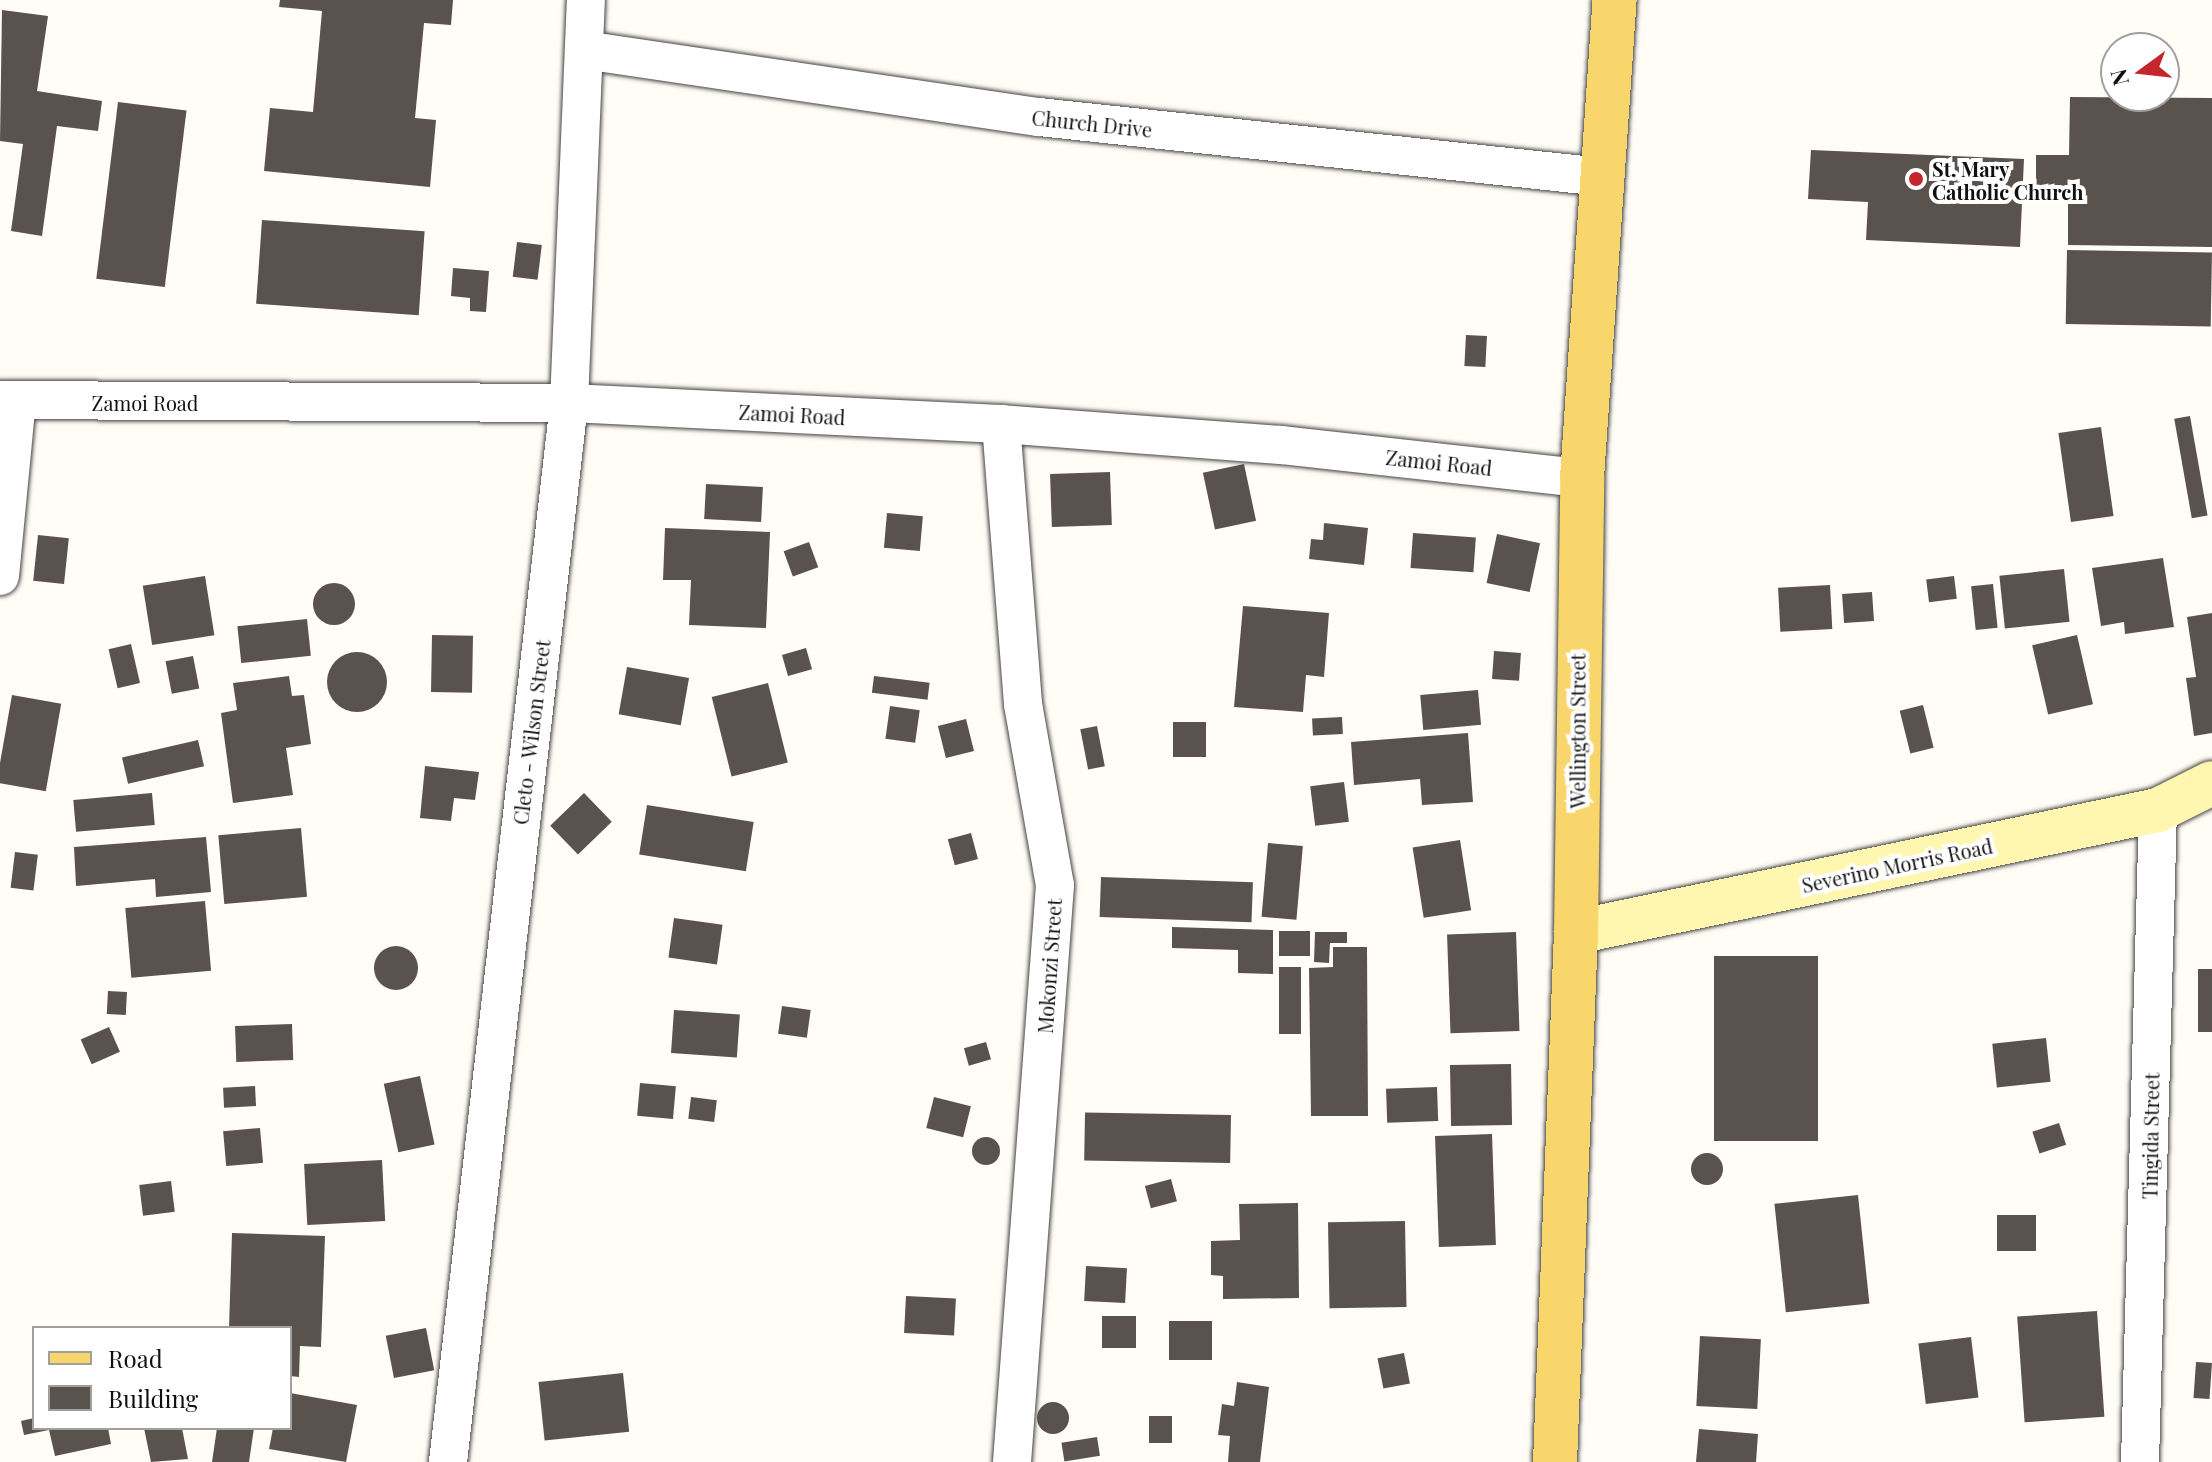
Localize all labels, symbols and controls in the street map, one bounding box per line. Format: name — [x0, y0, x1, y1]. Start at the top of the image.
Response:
north arrow — [2100, 32, 2180, 112]
text: N — [2102, 66, 2135, 89]
street label: Church Drive — [1031, 105, 1153, 141]
place label: St. Mary Catholic Church — [1932, 156, 2083, 203]
marker: St. Mary Catholic Church — [1907, 170, 1925, 188]
street label: Zamoi Road — [92, 390, 198, 414]
street label: Zamoi Road — [738, 399, 846, 429]
street label: Zamoi Road — [1385, 444, 1493, 480]
street label: Cleto - Wilson Street — [508, 638, 554, 826]
street label: Wellington Street — [1565, 653, 1589, 809]
street label: Severino Morris Road — [1799, 833, 1995, 897]
street label: Mokonzi Street — [1032, 898, 1066, 1034]
street label: Tingida Street — [2137, 1072, 2163, 1200]
legend — [32, 1326, 292, 1430]
text: Road — [108, 1342, 163, 1374]
text: Building — [108, 1382, 198, 1414]

